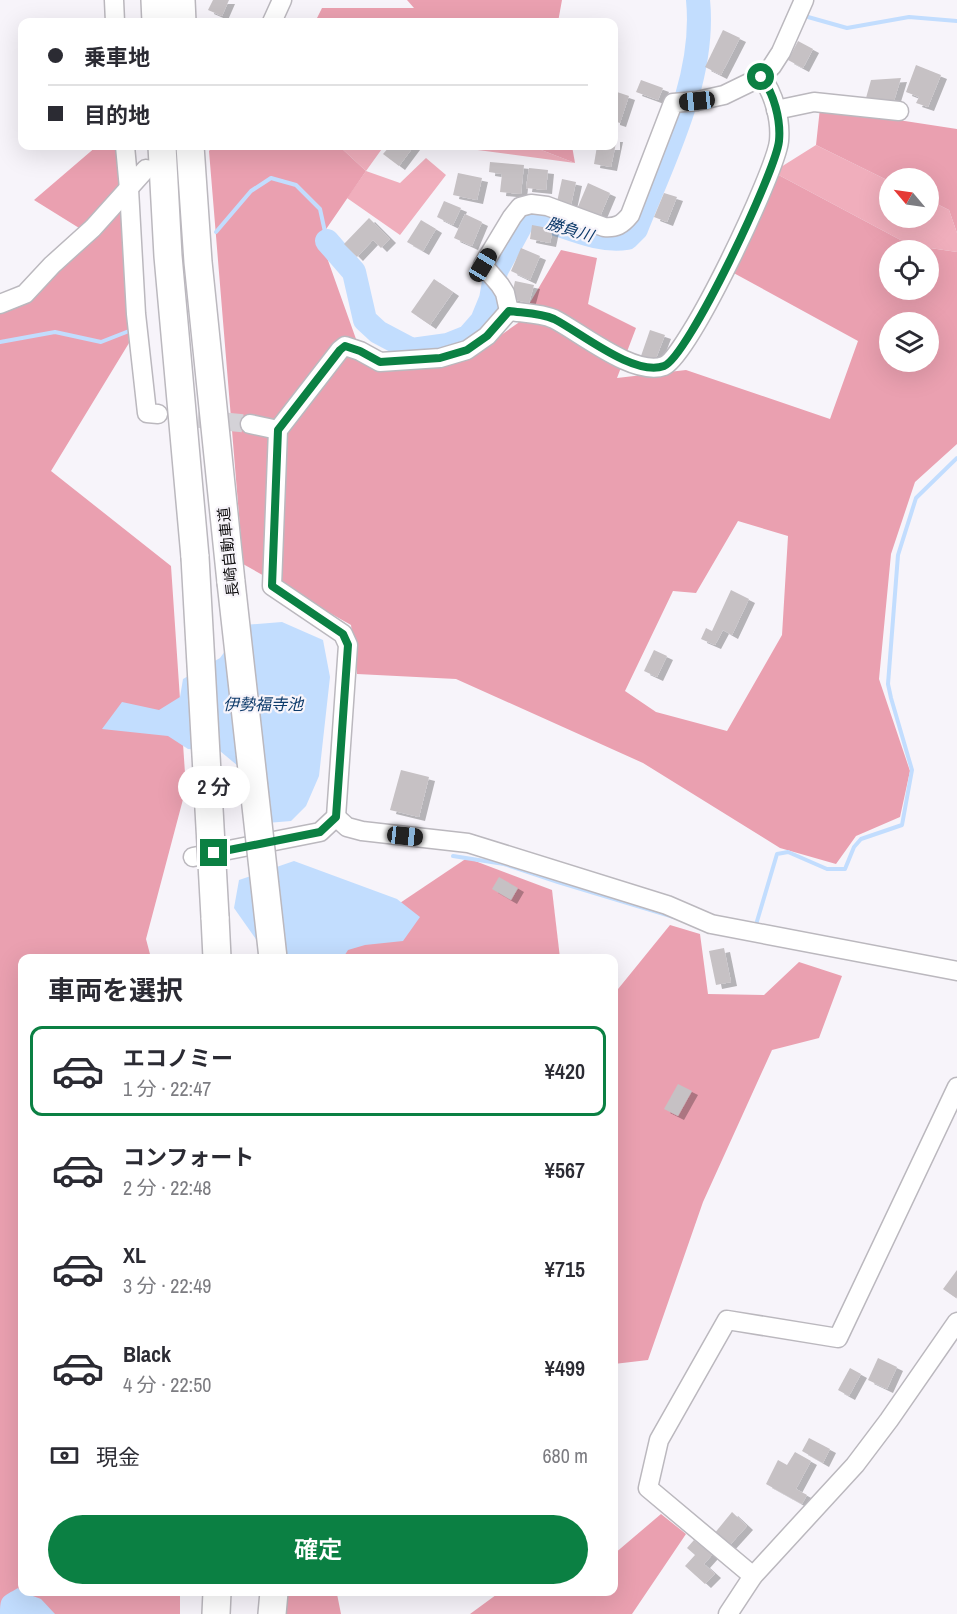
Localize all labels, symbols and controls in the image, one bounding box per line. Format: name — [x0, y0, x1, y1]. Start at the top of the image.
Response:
text: 乗車地 — [84, 42, 150, 72]
route start — [747, 63, 774, 90]
car — [678, 90, 716, 112]
text: 目的地 — [84, 100, 150, 130]
north arrow — [879, 168, 939, 228]
map controls — [879, 168, 939, 372]
water label: 勝負川 — [544, 211, 598, 247]
button: locate — [879, 240, 939, 300]
car — [466, 245, 500, 285]
button: layers — [879, 312, 939, 372]
street label: 長崎自動車道 — [213, 506, 243, 598]
water label: 伊勢福寺池 — [223, 693, 305, 715]
callout: 2 分 — [178, 766, 250, 808]
text: 2 分 — [197, 773, 231, 800]
car — [386, 825, 424, 847]
route end — [200, 839, 227, 866]
text: 車両を選択 — [48, 972, 183, 1008]
text: エコノミー — [123, 1043, 233, 1073]
icon: car — [51, 1044, 105, 1098]
text: ¥420 — [545, 1056, 585, 1086]
text: 1 分 · 22:47 — [123, 1075, 211, 1102]
text: コンフォート — [123, 1142, 254, 1172]
icon: car — [51, 1143, 105, 1197]
text: ¥567 — [545, 1155, 585, 1185]
text: 2 分 · 22:48 — [123, 1174, 211, 1201]
text: XL — [123, 1240, 146, 1270]
icon: car — [51, 1242, 105, 1296]
text: ¥715 — [545, 1254, 585, 1284]
text: 3 分 · 22:49 — [123, 1272, 211, 1299]
text: Black — [123, 1339, 171, 1369]
icon: car — [51, 1341, 105, 1395]
text: ¥499 — [545, 1353, 585, 1383]
text: 4 分 · 22:50 — [123, 1371, 211, 1398]
icon: cash — [48, 1439, 81, 1472]
text: 現金 — [96, 1442, 140, 1472]
text: 680 m — [542, 1442, 588, 1469]
button: 確定 — [48, 1515, 588, 1584]

